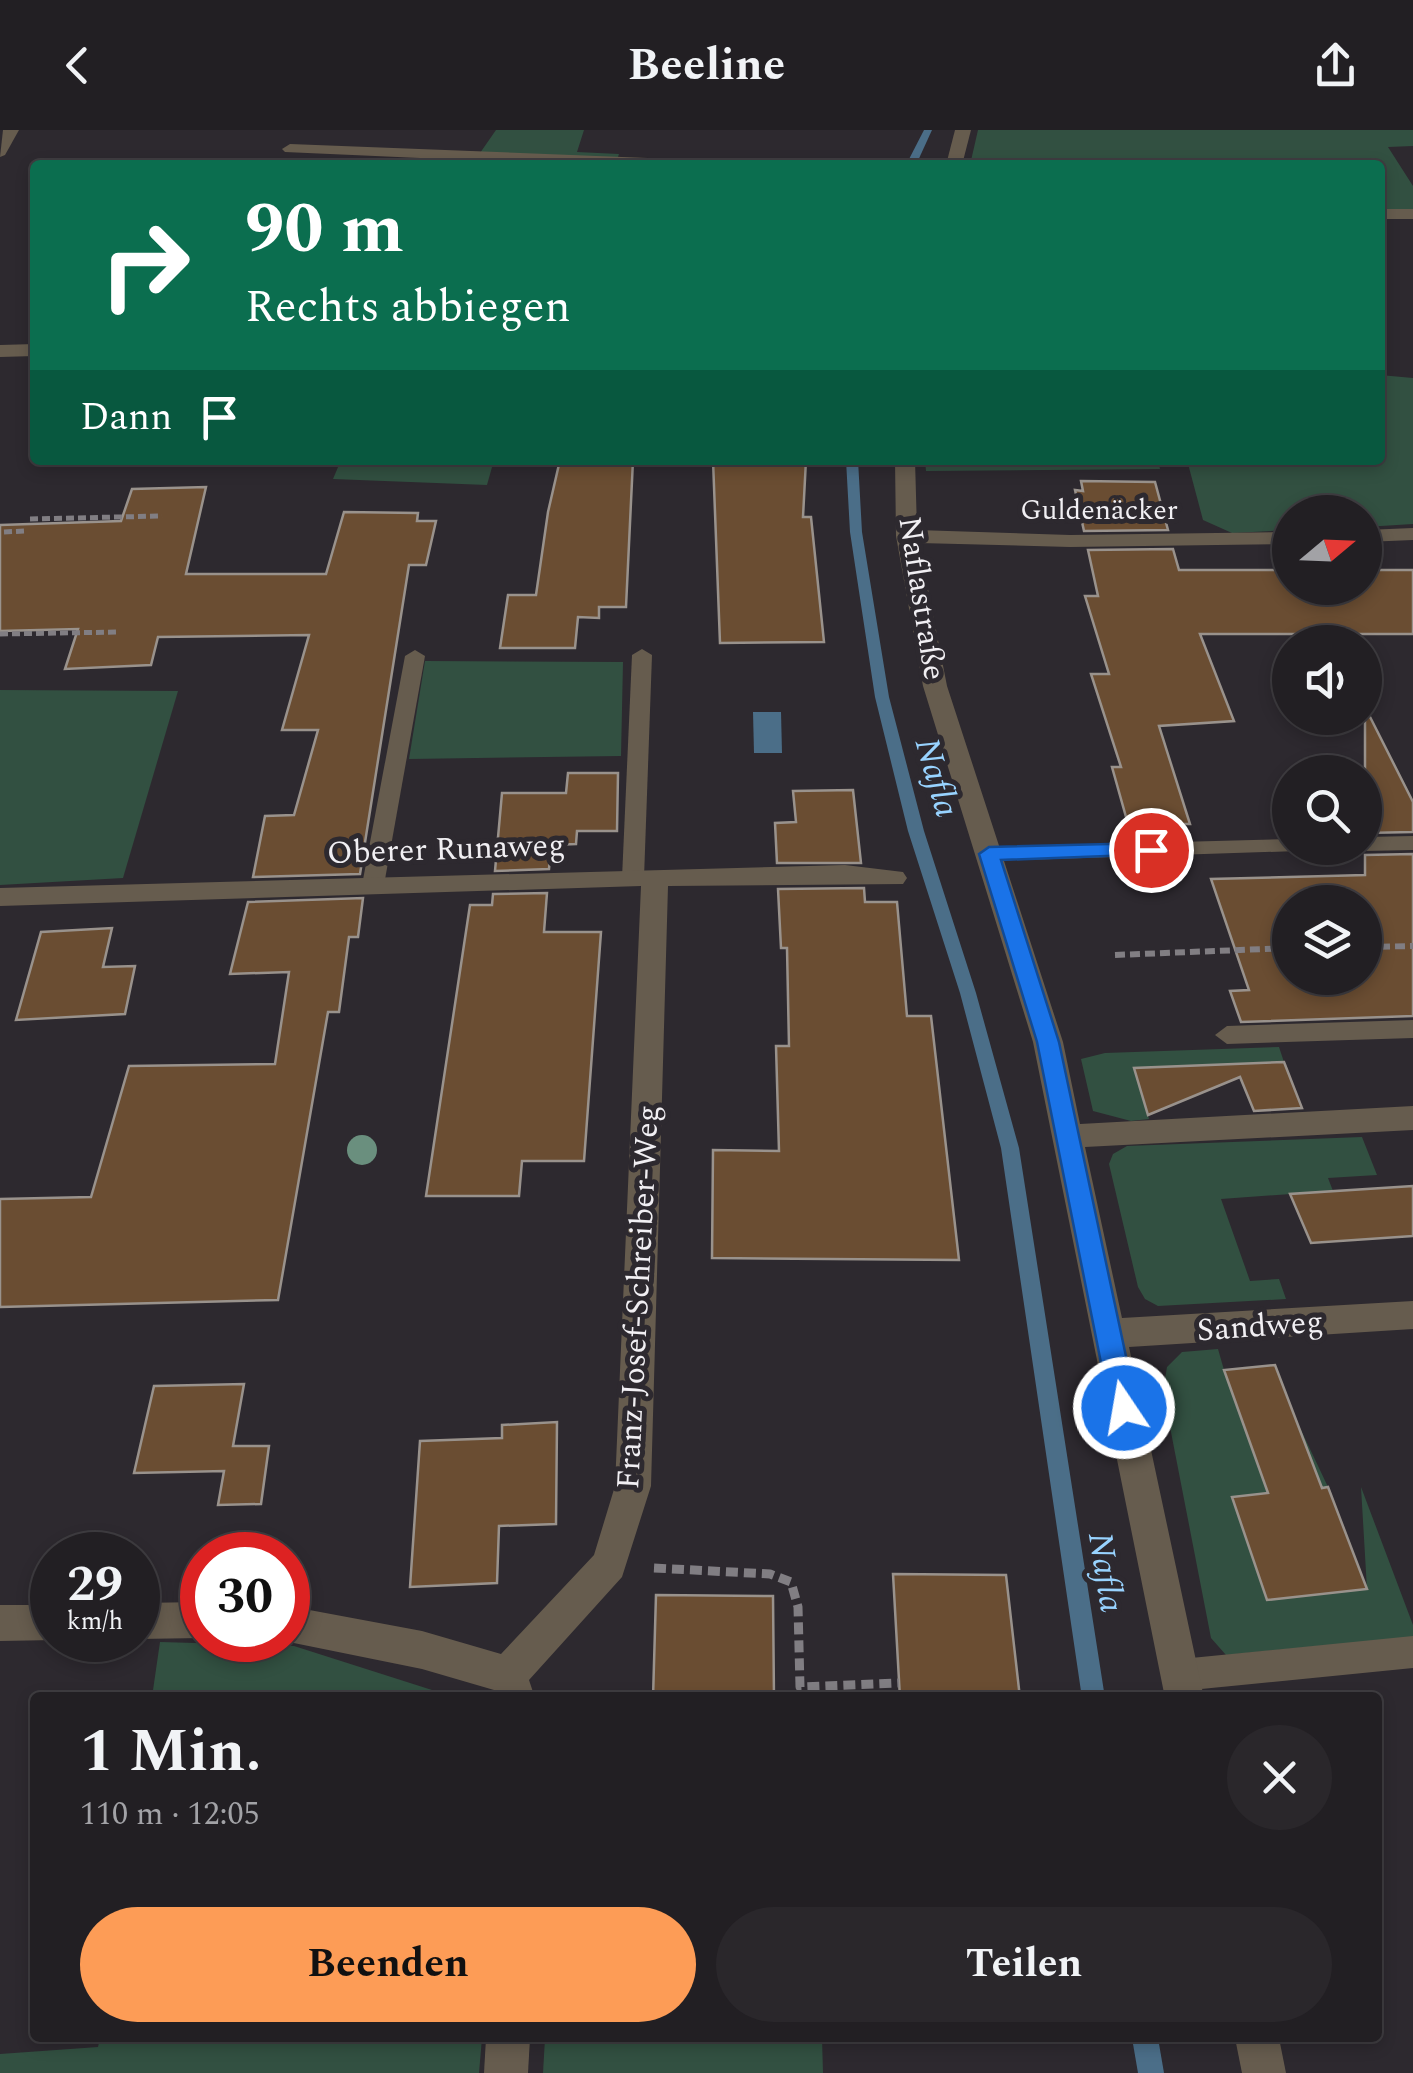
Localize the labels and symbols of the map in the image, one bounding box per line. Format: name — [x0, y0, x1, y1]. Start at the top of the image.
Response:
street label: Guldenäcker — [1020, 489, 1178, 532]
north arrow — [1272, 495, 1382, 605]
street label: Naflastraße — [884, 513, 959, 684]
water label: Nafla — [900, 731, 973, 824]
pin — [1109, 808, 1194, 893]
street label: Oberer Runaweg — [326, 821, 566, 878]
street label: Franz-Josef-Schreiber-Weg — [604, 1104, 673, 1491]
street label: Sandweg — [1195, 1298, 1325, 1355]
position arrow — [1072, 1356, 1176, 1460]
water label: Nafla — [1073, 1528, 1138, 1617]
speed limit sign: 30 — [180, 1532, 310, 1662]

